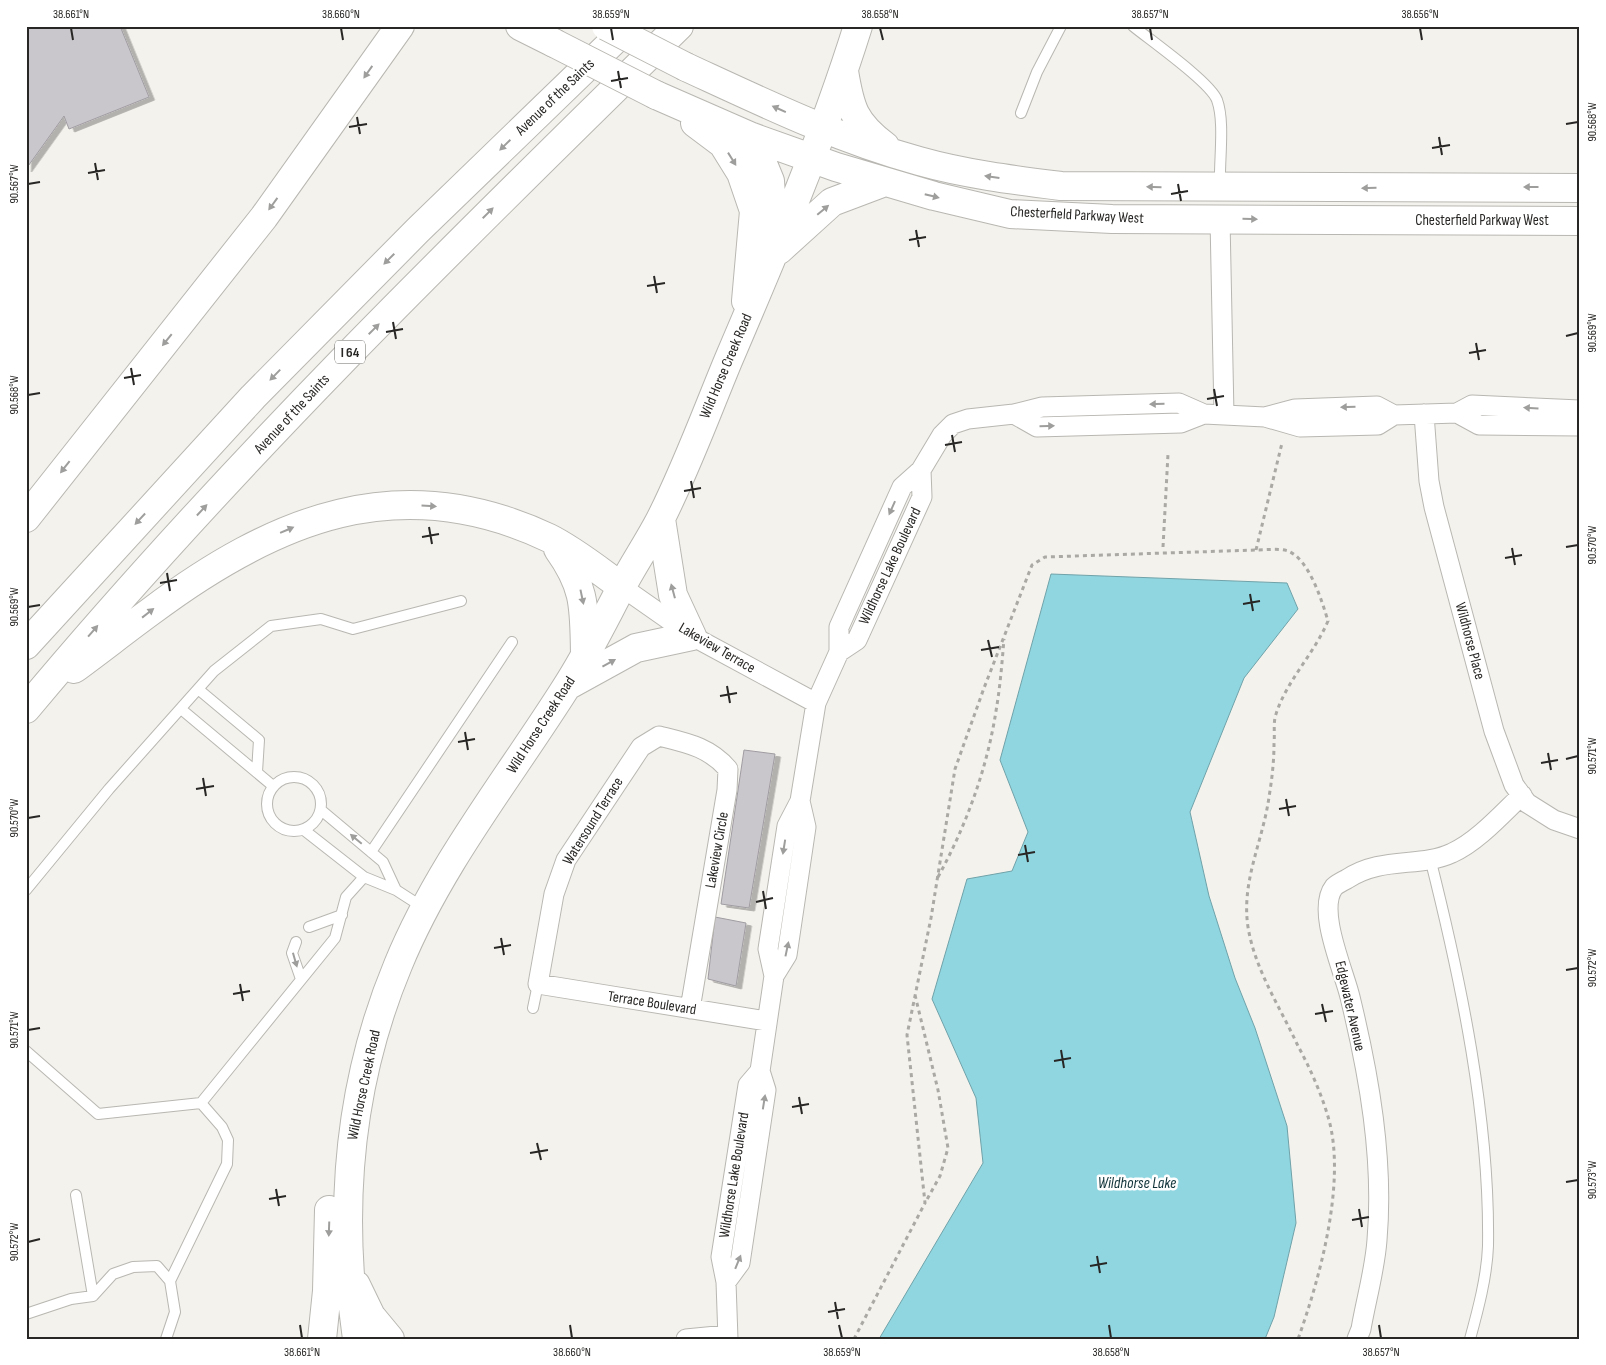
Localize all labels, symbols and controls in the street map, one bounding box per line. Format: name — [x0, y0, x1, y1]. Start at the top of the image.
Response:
text: 38.661°N — [53, 7, 89, 22]
text: 38.660°N — [322, 7, 360, 22]
text: 38.659°N — [592, 7, 630, 22]
text: 38.658°N — [861, 7, 899, 22]
text: 38.657°N — [1131, 7, 1169, 22]
text: 38.656°N — [1401, 7, 1439, 22]
street label: Avenue of the Saints — [511, 55, 599, 140]
one-way arrow — [363, 65, 373, 78]
text: 90.568°W — [1585, 102, 1600, 142]
one-way arrow — [772, 105, 786, 113]
one-way arrow — [499, 139, 511, 151]
one-way arrow — [728, 152, 737, 166]
text: 90.567°W — [7, 164, 22, 204]
one-way arrow — [983, 173, 999, 181]
one-way arrow — [1145, 183, 1161, 191]
one-way arrow — [1523, 183, 1539, 191]
one-way arrow — [1360, 184, 1376, 192]
one-way arrow — [925, 192, 940, 200]
one-way arrow — [268, 197, 278, 211]
street label: Chesterfield Parkway West — [1010, 202, 1145, 228]
one-way arrow — [816, 204, 828, 216]
one-way arrow — [482, 208, 494, 220]
street label: Chesterfield Parkway West — [1415, 211, 1549, 230]
one-way arrow — [1242, 215, 1258, 223]
one-way arrow — [383, 253, 395, 265]
street label: Wild Horse Creek Road — [695, 311, 757, 421]
text: 90.569°W — [1585, 313, 1600, 353]
one-way arrow — [368, 323, 380, 335]
one-way arrow — [161, 334, 172, 347]
road number: I 64 — [335, 341, 365, 364]
one-way arrow — [269, 368, 281, 380]
street label: Avenue of the Saints — [249, 370, 334, 459]
text: 90.568°W — [7, 375, 22, 415]
one-way arrow — [1149, 400, 1165, 408]
one-way arrow — [1339, 403, 1355, 411]
one-way arrow — [1523, 404, 1539, 412]
one-way arrow — [1039, 422, 1055, 430]
one-way arrow — [60, 460, 70, 474]
one-way arrow — [888, 501, 896, 515]
one-way arrow — [421, 502, 437, 510]
street label: Wildhorse Lake Boulevard — [855, 504, 925, 628]
one-way arrow — [196, 505, 208, 517]
one-way arrow — [134, 512, 146, 524]
one-way arrow — [280, 525, 294, 533]
text: 90.570°W — [1585, 525, 1600, 564]
one-way arrow — [668, 584, 676, 599]
text: 90.569°W — [7, 587, 22, 627]
one-way arrow — [578, 590, 586, 605]
street label: Wildhorse Place — [1451, 600, 1489, 682]
one-way arrow — [141, 608, 154, 619]
street label: Lakeview Terrace — [675, 618, 759, 678]
one-way arrow — [88, 625, 99, 638]
one-way arrow — [602, 659, 617, 667]
street label: Wild Horse Creek Road — [502, 673, 580, 777]
text: 90.571°W — [1585, 737, 1600, 775]
street label: Watersound Terrace — [558, 774, 628, 868]
text: 90.570°W — [7, 798, 22, 837]
street label: Lakeview Circle — [701, 810, 733, 890]
one-way arrow — [350, 834, 363, 845]
one-way arrow — [780, 839, 788, 855]
one-way arrow — [784, 941, 792, 957]
text: 90.572°W — [1585, 949, 1600, 987]
one-way arrow — [291, 953, 299, 968]
street label: Edgewater Avenue — [1330, 959, 1370, 1053]
street label: Terrace Boulevard — [606, 987, 698, 1019]
text: 90.571°W — [7, 1011, 22, 1049]
street label: Wild Horse Creek Road — [343, 1028, 385, 1142]
one-way arrow — [760, 1094, 768, 1110]
street label: Wildhorse Lake Boulevard — [715, 1111, 753, 1239]
text: 90.573°W — [1585, 1161, 1600, 1199]
water label: Wildhorse Lake — [1098, 1174, 1176, 1193]
one-way arrow — [325, 1222, 333, 1238]
text: 90.572°W — [7, 1223, 22, 1261]
one-way arrow — [734, 1254, 742, 1269]
text: 38.661°N — [284, 1345, 320, 1360]
text: 38.660°N — [553, 1345, 591, 1360]
text: 38.659°N — [823, 1345, 861, 1360]
text: 38.658°N — [1092, 1345, 1130, 1360]
text: 38.657°N — [1362, 1345, 1400, 1360]

